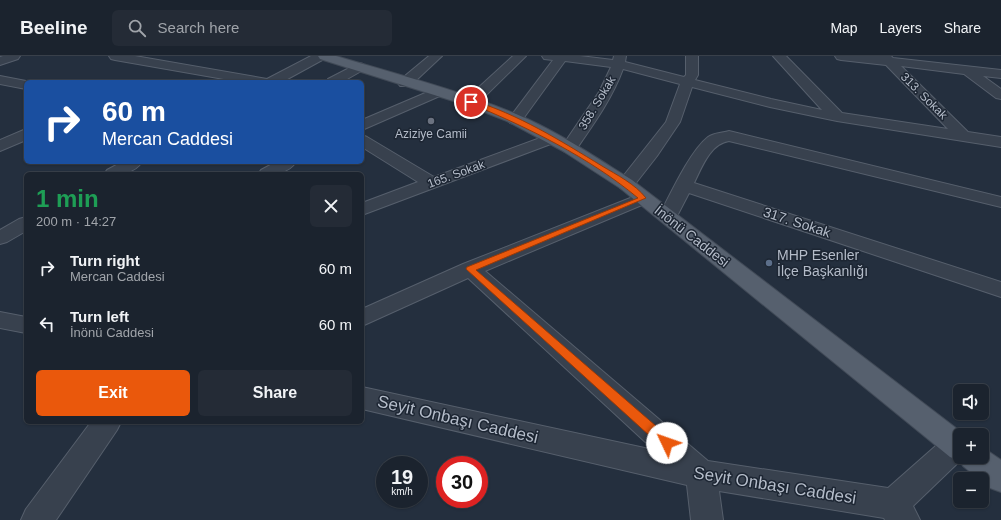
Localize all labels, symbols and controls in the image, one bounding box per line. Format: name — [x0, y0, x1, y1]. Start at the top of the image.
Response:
search box — [112, 10, 392, 46]
text: Beeline — [20, 17, 88, 38]
icon: search — [126, 17, 148, 39]
text: Search here — [158, 19, 239, 36]
text: Map — [830, 20, 858, 36]
text: Layers — [880, 20, 922, 36]
text: Share — [944, 20, 981, 36]
street label: 313. Sokak — [898, 70, 951, 123]
street label: 358. Sokak — [576, 73, 619, 132]
pin — [454, 85, 488, 119]
icon: arrive — [460, 91, 482, 113]
icon: right — [36, 96, 88, 148]
text: 60 m — [102, 96, 166, 127]
marker: Aziziye Camii — [426, 116, 436, 126]
place label: Aziziye Camii — [395, 127, 467, 141]
text: Mercan Caddesi — [102, 129, 233, 149]
street label: 165. Sokak — [425, 157, 488, 191]
text: 1 min — [36, 185, 99, 212]
button: close — [310, 185, 352, 227]
street label: İnönü Caddesi — [651, 201, 733, 270]
street label: 317. Sokak — [761, 204, 834, 241]
text: 200 m · 14:27 — [36, 214, 116, 229]
place label: MHP Esenler İlçe Başkanlığı — [777, 247, 868, 279]
text: Turn right — [70, 252, 140, 269]
icon: right — [36, 257, 58, 279]
marker: MHP Esenler İlçe Başkanlığı — [764, 258, 774, 268]
text: 60 m — [319, 260, 352, 277]
text: Mercan Caddesi — [70, 269, 165, 284]
text: Turn left — [70, 308, 129, 325]
icon: left — [36, 313, 58, 335]
text: 60 m — [319, 316, 352, 333]
text: İnönü Caddesi — [70, 325, 154, 340]
button: Exit — [36, 370, 190, 416]
button: Share — [198, 370, 352, 416]
map controls — [953, 384, 989, 508]
button: sound — [953, 384, 989, 420]
street label: Seyit Onbaşı Caddesi — [376, 392, 540, 447]
position arrow — [646, 422, 688, 464]
button: + — [953, 428, 989, 464]
speed limit sign: 30 — [436, 456, 488, 508]
street label: Seyit Onbaşı Caddesi — [692, 463, 858, 508]
text: 19 — [391, 466, 413, 488]
button: − — [953, 472, 989, 508]
text: km/h — [391, 486, 413, 497]

